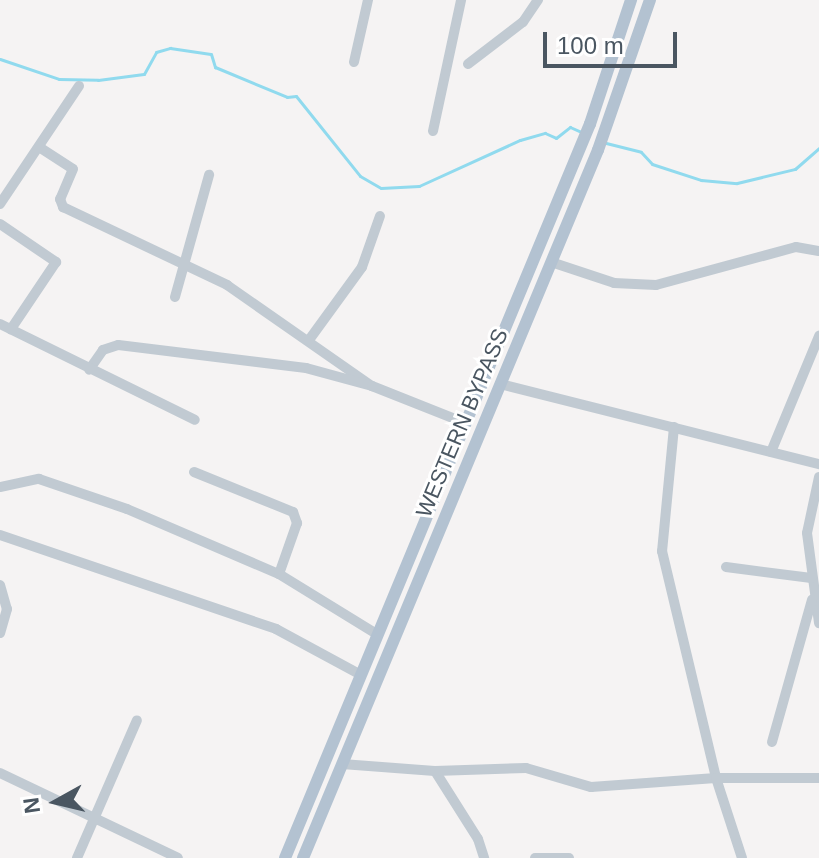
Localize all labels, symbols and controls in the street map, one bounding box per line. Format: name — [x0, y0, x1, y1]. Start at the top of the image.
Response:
scale bar — [547, 16, 681, 66]
text: 100 m — [557, 32, 624, 59]
street label: WESTERN BYPASS — [410, 325, 514, 521]
north arrow — [16, 762, 96, 842]
text: N — [18, 796, 45, 815]

